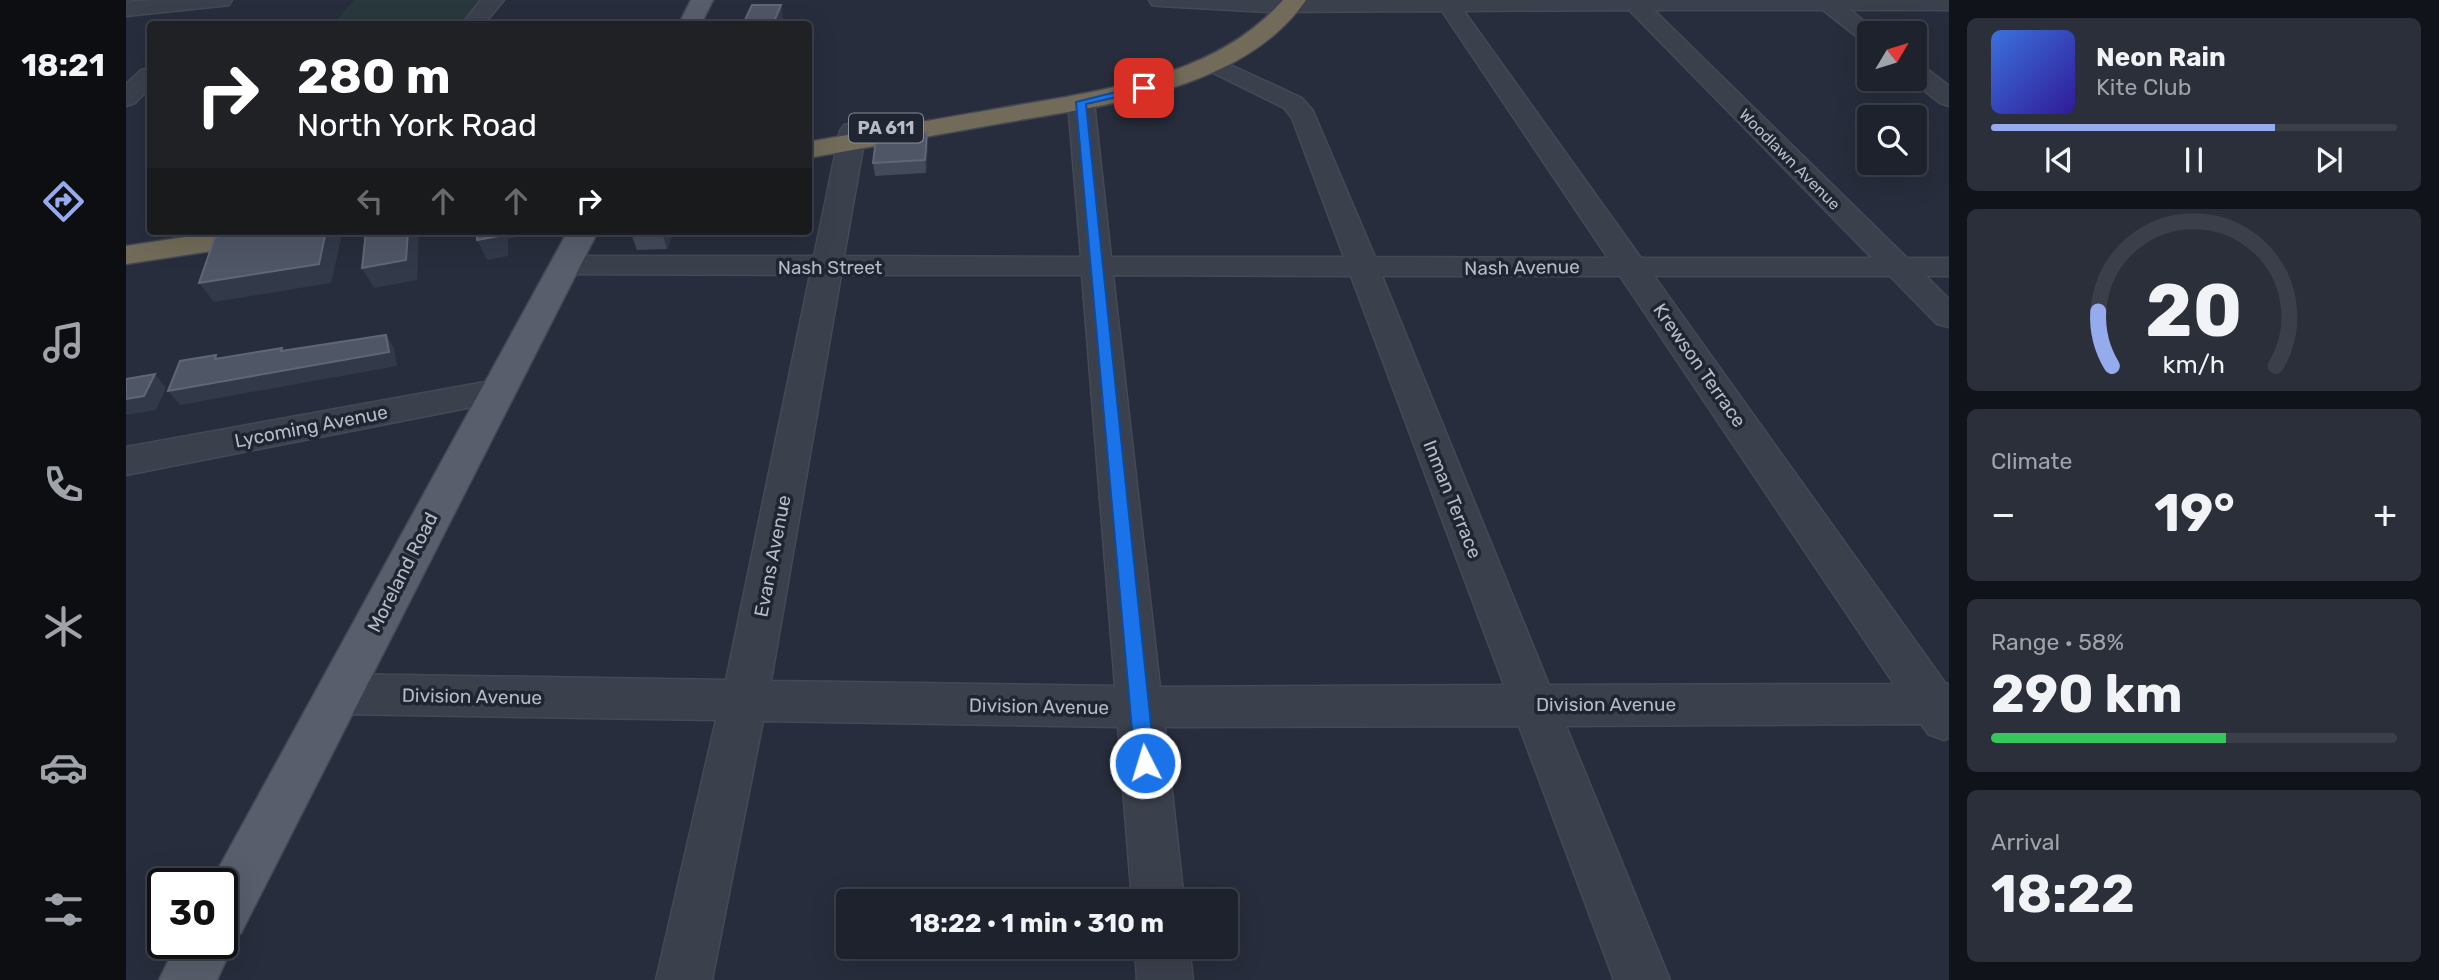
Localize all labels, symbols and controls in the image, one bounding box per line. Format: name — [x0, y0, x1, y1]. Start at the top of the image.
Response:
north arrow — [1857, 21, 1927, 91]
map controls — [1857, 21, 1927, 175]
text: Neon Rain — [2096, 42, 2226, 73]
text: 18:21 — [21, 46, 105, 84]
text: 280 m — [297, 47, 451, 105]
icon: right — [182, 49, 273, 140]
pin — [1114, 58, 1174, 118]
icon: arrive — [1125, 69, 1163, 107]
text: Kite Club — [2096, 73, 2191, 101]
street label: Woodlawn Avenue — [1735, 105, 1844, 214]
button: search — [1857, 105, 1927, 175]
text: North York Road — [297, 106, 537, 144]
road number: PA 611 — [849, 113, 923, 142]
icon: previous — [2040, 141, 2078, 179]
icon: pause — [2175, 141, 2213, 179]
icon: next — [2310, 141, 2348, 179]
icon: directions — [39, 177, 88, 226]
icon: left — [351, 182, 389, 220]
icon: ahead — [424, 182, 462, 220]
icon: ahead — [497, 182, 535, 220]
icon: right — [570, 182, 608, 220]
street label: Nash Avenue — [1464, 255, 1580, 280]
street label: Nash Street — [778, 256, 883, 279]
text: 20 — [2146, 268, 2242, 354]
street label: Krewson Terrace — [1648, 299, 1751, 432]
icon: music — [39, 318, 88, 367]
text: km/h — [2163, 349, 2225, 378]
street label: Lycoming Avenue — [233, 400, 390, 453]
street label: Inman Terrace — [1418, 437, 1487, 562]
text: Climate — [1991, 447, 2072, 475]
icon: phone — [39, 460, 88, 509]
text: 19° — [2154, 482, 2235, 544]
text: − — [1991, 491, 2016, 537]
text: + — [2373, 491, 2397, 537]
street label: Evans Avenue — [749, 493, 796, 619]
street label: Moreland Road — [362, 509, 442, 636]
icon: climate — [39, 602, 88, 651]
text: Range · 58% — [1991, 628, 2124, 656]
text: 290 km — [1991, 663, 2183, 725]
street label: Division Avenue — [402, 684, 542, 709]
street label: Division Avenue — [1536, 693, 1676, 716]
street label: Division Avenue — [969, 694, 1109, 719]
position arrow — [1108, 726, 1182, 800]
icon: car — [39, 743, 88, 792]
text: Arrival — [1991, 828, 2060, 856]
text: 18:22 — [1991, 863, 2135, 925]
speed limit sign: 30 — [147, 868, 238, 959]
icon: filters — [39, 885, 88, 934]
text: 18:22 · 1 min · 310 m — [910, 908, 1164, 939]

